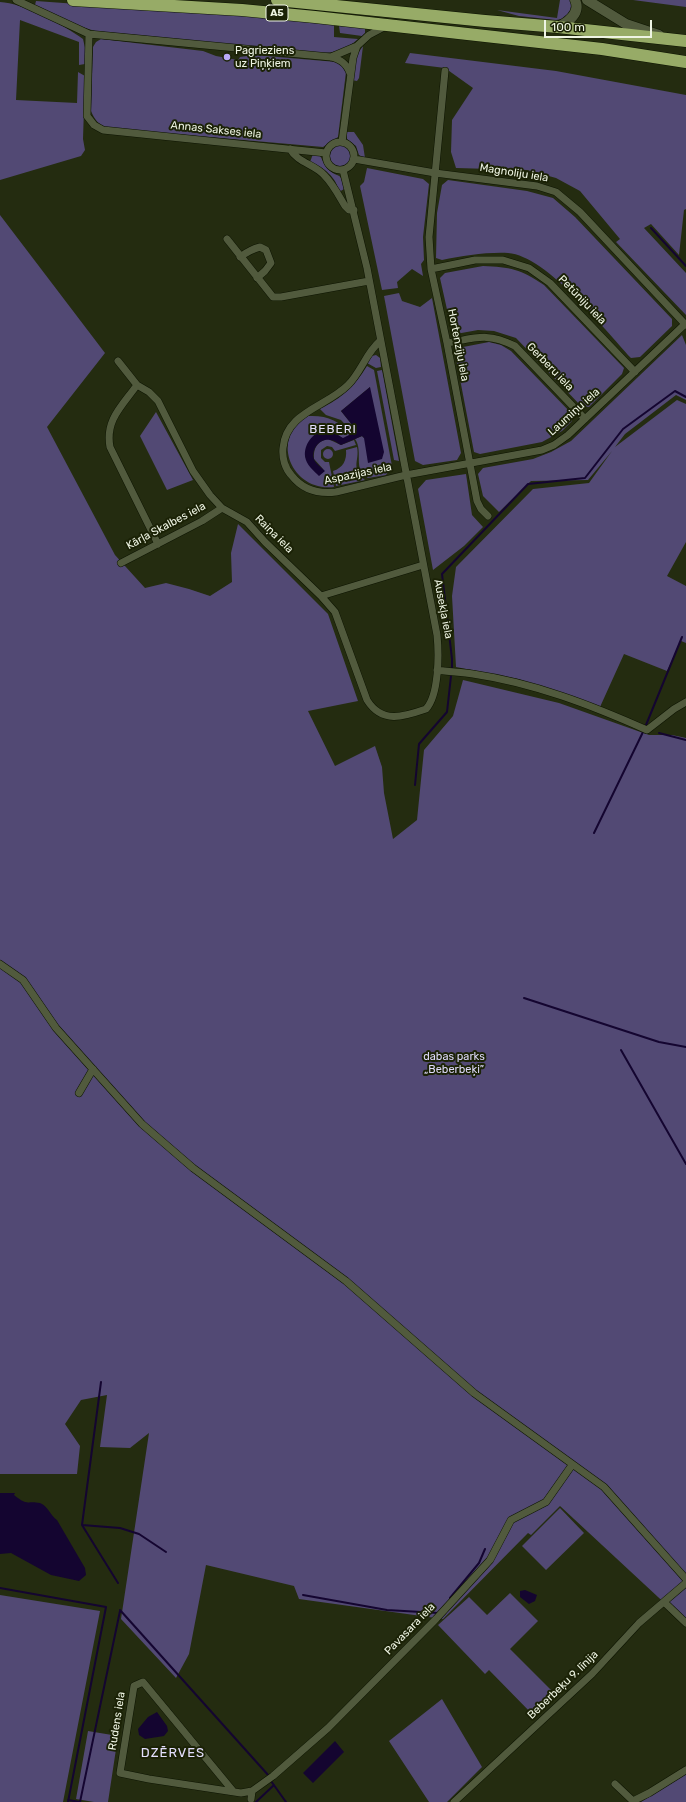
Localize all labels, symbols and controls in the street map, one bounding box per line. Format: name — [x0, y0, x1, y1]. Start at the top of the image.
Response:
road number: A5 — [266, 5, 288, 21]
scale bar — [546, 12, 654, 38]
text: 100 m — [551, 20, 585, 34]
place label: Pagrieziens uz Piņķiem — [235, 44, 294, 70]
marker: Pagrieziens uz Piņķiem — [222, 52, 232, 62]
street label: Annas Sakses iela — [170, 119, 262, 141]
street label: Magnoliju iela — [479, 161, 549, 185]
street label: Petūniju iela — [555, 273, 609, 327]
street label: Hortenziju iela — [445, 308, 471, 382]
street label: Gerberu iela — [524, 340, 576, 394]
street label: Laumiņu iela — [545, 385, 603, 439]
district label: BEBERI — [309, 423, 357, 437]
street label: Aspazijas iela — [323, 460, 393, 488]
street label: Kārļa Skalbes iela — [124, 500, 208, 552]
street label: Raiņa iela — [252, 512, 296, 556]
street label: Ausekļa iela — [431, 578, 455, 640]
park label: dabas parks „Beberbeķi” — [423, 1050, 485, 1076]
street label: Pavasara iela — [382, 1600, 438, 1658]
street label: Beberbeķu 9. līnija — [525, 1648, 601, 1722]
street label: Rudens iela — [106, 1691, 128, 1751]
district label: DZĒRVES — [141, 1745, 205, 1761]

